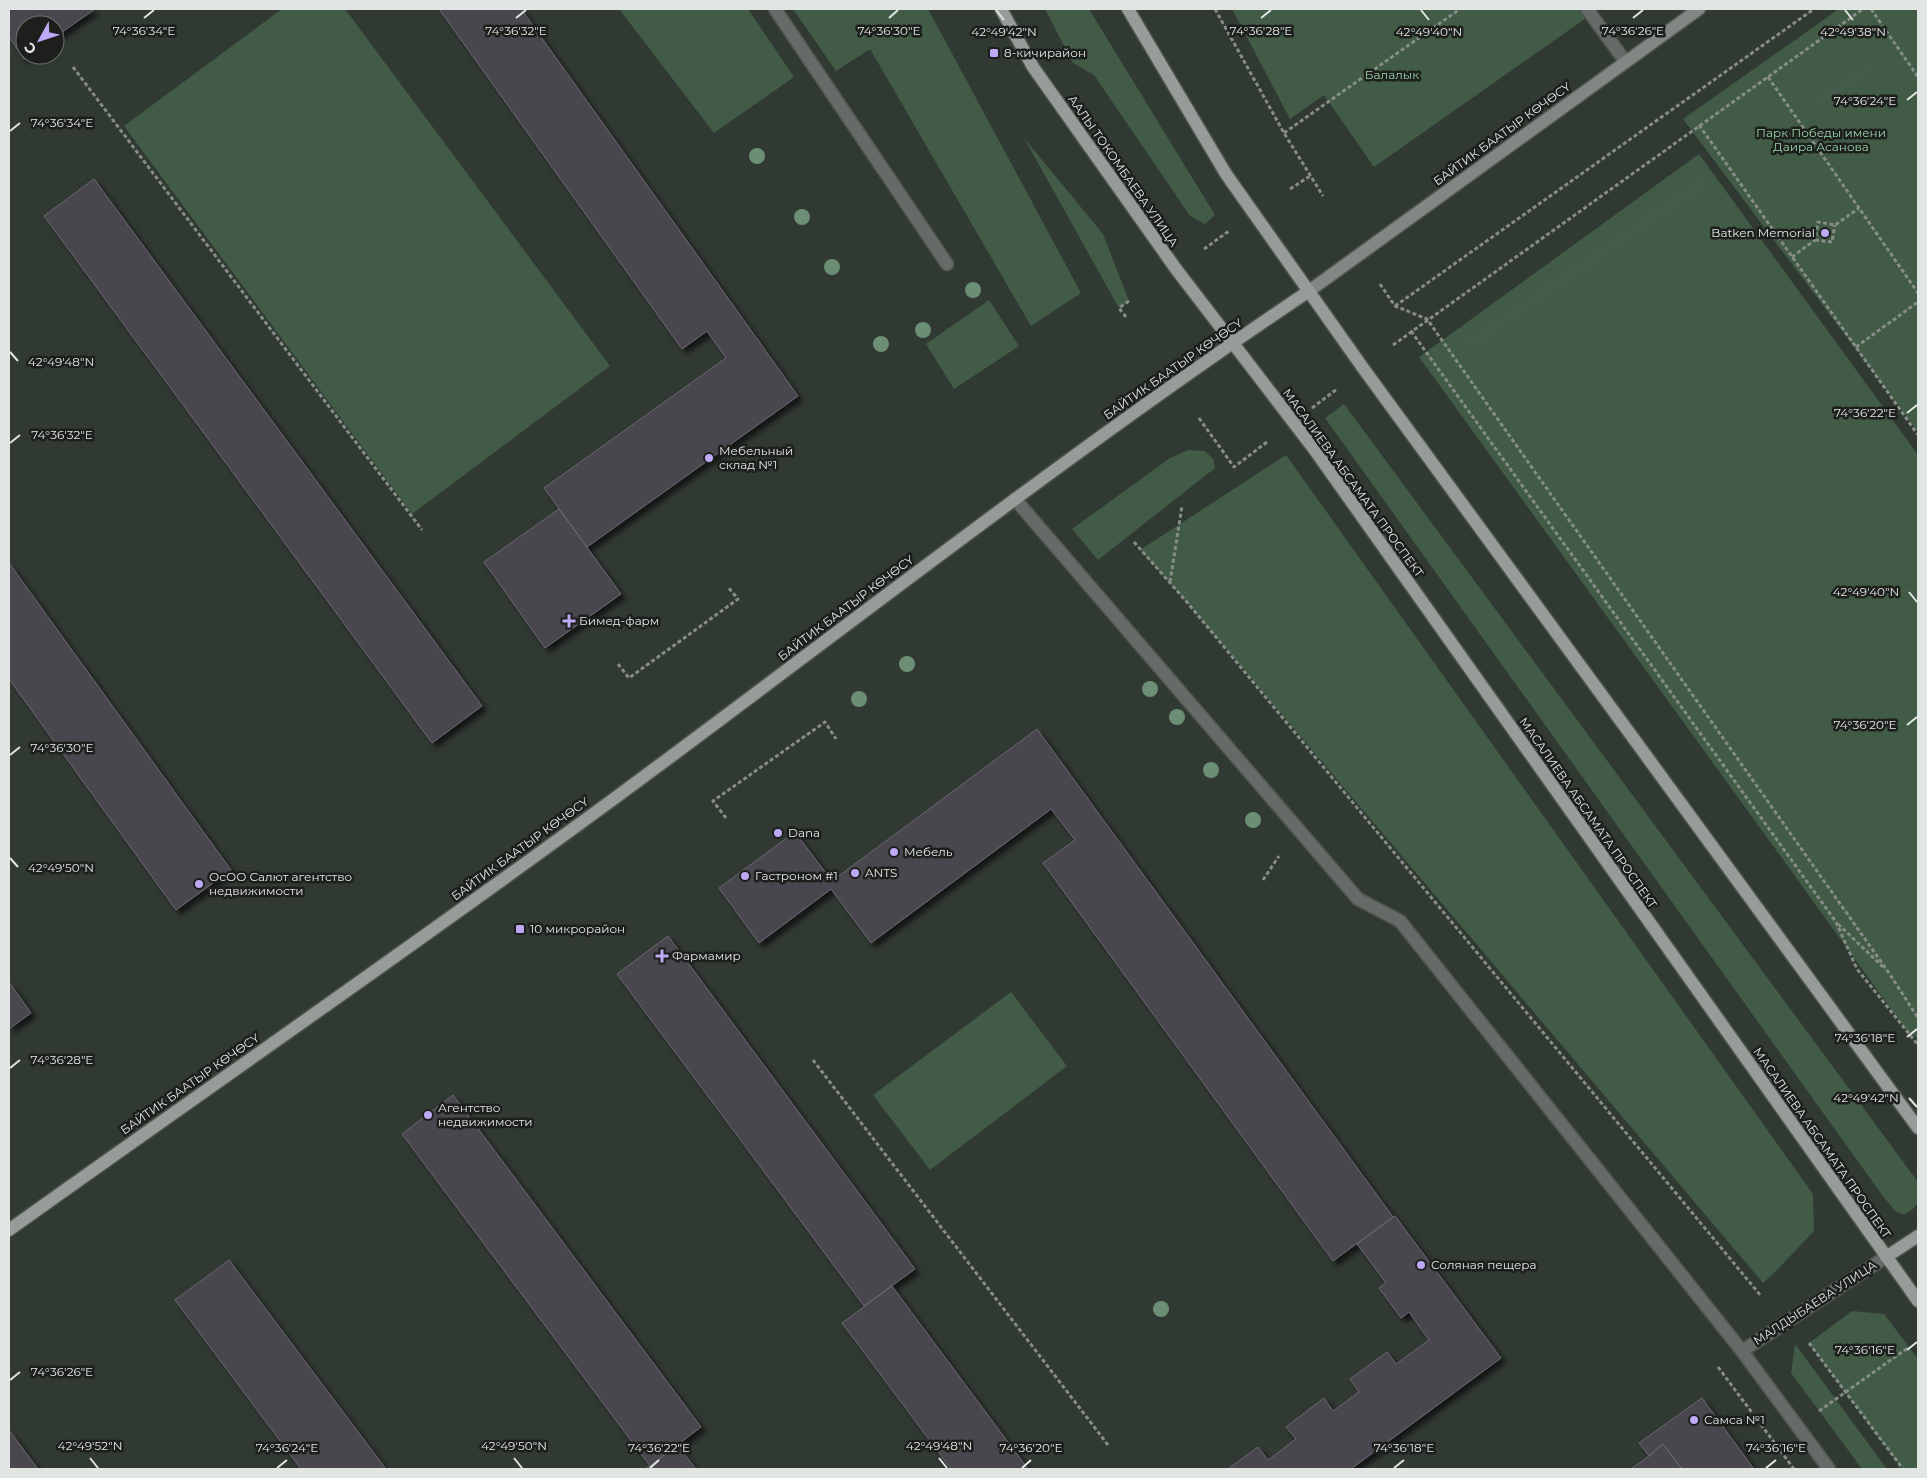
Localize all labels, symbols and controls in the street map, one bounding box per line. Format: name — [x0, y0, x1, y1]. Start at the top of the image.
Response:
north arrow — [15, 15, 65, 65]
text: 74°36'34"E — [113, 23, 175, 38]
text: 74°36'32"E — [485, 23, 547, 38]
text: 74°36'30"E — [857, 23, 921, 38]
text: 74°36'28"E — [1230, 23, 1292, 38]
text: 74°36'26"E — [1602, 23, 1664, 38]
text: 42°49'42"N — [971, 24, 1037, 39]
text: 42°49'40"N — [1396, 24, 1462, 39]
text: 42°49'38"N — [1820, 24, 1886, 39]
text: С — [20, 39, 40, 58]
place label: 8-кичирайон — [1004, 45, 1086, 60]
marker: 8-кичирайон — [988, 47, 1000, 59]
park label: Балалык — [1365, 67, 1419, 82]
street label: БАЙТИК БААТЫР КӨЧӨСҮ — [1430, 79, 1573, 188]
street label: ААЛЫ ТОКОМБАЕВА УЛИЦА — [1065, 92, 1182, 250]
text: 74°36'24"E — [1834, 93, 1896, 108]
text: 74°36'34"E — [31, 115, 93, 130]
park label: Парк Победы имени Даира Асанова — [1756, 125, 1886, 154]
place label: Batken Memorial — [1711, 225, 1815, 240]
marker: Batken Memorial — [1819, 227, 1831, 239]
street label: БАЙТИК БААТЫР КӨЧӨСҮ — [1100, 315, 1245, 422]
text: 42°49'48"N — [28, 354, 94, 369]
street label: МАСАЛИЕВА АБСАМАТА ПРОСПЕКТ — [1280, 385, 1427, 580]
text: 74°36'22"E — [1834, 405, 1896, 420]
text: 74°36'32"E — [31, 427, 93, 442]
place label: Мебельный склад №1 — [719, 443, 793, 472]
marker: Мебельный склад №1 — [703, 452, 715, 464]
street label: БАЙТИК БААТЫР КӨЧӨСҮ — [775, 552, 917, 664]
text: 42°49'40"N — [1833, 584, 1899, 599]
place label: Бимед-фарм — [579, 613, 659, 628]
marker: Бимед-фарм — [563, 615, 575, 627]
street label: МАСАЛИЕВА АБСАМАТА ПРОСПЕКТ — [1516, 714, 1660, 911]
text: 74°36'20"E — [1833, 717, 1897, 732]
text: 74°36'30"E — [30, 740, 94, 755]
street label: БАЙТИК БААТЫР КӨЧӨСҮ — [448, 794, 591, 903]
place label: Dana — [788, 825, 820, 840]
marker: Dana — [772, 827, 784, 839]
place label: Мебель — [904, 844, 953, 859]
marker: Мебель — [888, 846, 900, 858]
text: 42°49'50"N — [28, 860, 94, 875]
place label: ANTS — [865, 865, 898, 880]
marker: ANTS — [849, 867, 861, 879]
place label: Гастроном #1 — [755, 868, 838, 883]
place label: ОсОО Салют агентство недвижимости — [209, 869, 353, 898]
marker: Гастроном #1 — [739, 870, 751, 882]
marker: ОсОО Салют агентство недвижимости — [193, 878, 205, 890]
place label: 10 микрорайон — [530, 921, 625, 936]
marker: 10 микрорайон — [514, 923, 526, 935]
place label: Фармамир — [672, 948, 741, 963]
marker: Фармамир — [656, 950, 668, 962]
street label: БАЙТИК БААТЫР КӨЧӨСҮ — [117, 1030, 262, 1137]
text: 74°36'18"E — [1835, 1030, 1895, 1045]
street label: МАСАЛИЕВА АБСАМАТА ПРОСПЕКТ — [1750, 1044, 1894, 1241]
text: 74°36'28"E — [31, 1052, 93, 1067]
text: 42°49'42"N — [1833, 1090, 1899, 1105]
place label: Агентство недвижимости — [438, 1100, 533, 1129]
marker: Агентство недвижимости — [422, 1109, 434, 1121]
place label: Соляная пещера — [1431, 1257, 1537, 1272]
street label: МАЛДЫБАЕВА УЛИЦА — [1750, 1257, 1879, 1348]
marker: Соляная пещера — [1415, 1259, 1427, 1271]
text: 74°36'16"E — [1835, 1342, 1895, 1357]
text: 74°36'26"E — [31, 1364, 93, 1379]
place label: Самса №1 — [1704, 1412, 1765, 1427]
marker: Самса №1 — [1688, 1414, 1700, 1426]
text: 42°49'52"N — [58, 1438, 122, 1453]
text: 42°49'50"N — [481, 1438, 547, 1453]
text: 42°49'48"N — [906, 1438, 972, 1453]
text: 74°36'24"E — [256, 1440, 318, 1455]
text: 74°36'22"E — [628, 1440, 690, 1455]
text: 74°36'20"E — [999, 1440, 1063, 1455]
text: 74°36'18"E — [1374, 1440, 1434, 1455]
text: 74°36'16"E — [1746, 1440, 1806, 1455]

